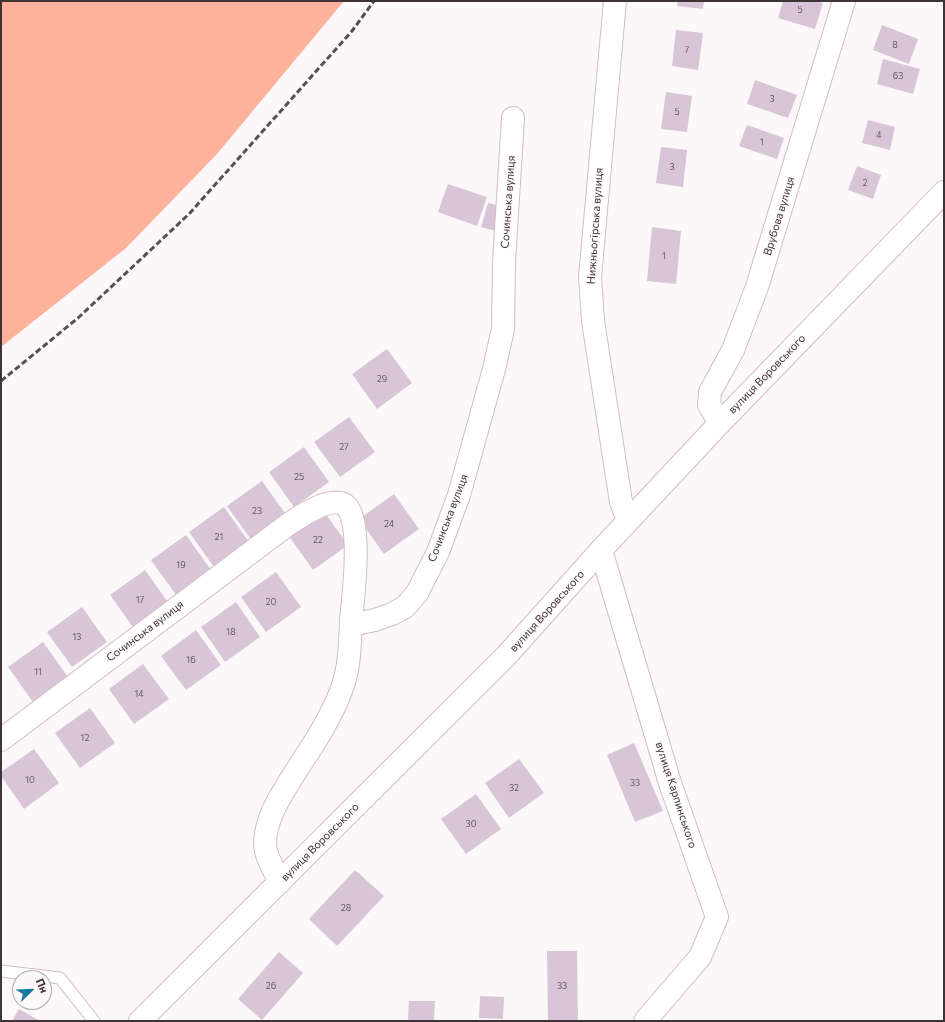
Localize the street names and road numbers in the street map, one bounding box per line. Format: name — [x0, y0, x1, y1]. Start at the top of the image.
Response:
street label: Сочинська вулиця — [498, 155, 518, 249]
street label: Нижньогірська вулиця — [584, 167, 606, 285]
street label: Врубова вулиця — [761, 175, 797, 257]
street label: вулиця Воровського — [726, 332, 808, 416]
street label: Сочинська вулиця — [425, 472, 471, 564]
street label: вулиця Воровського — [507, 567, 587, 655]
street label: Сочинська вулиця — [104, 598, 186, 664]
street label: вулиця Карпинського — [653, 740, 699, 850]
street label: вулиця Воровського — [278, 800, 362, 884]

